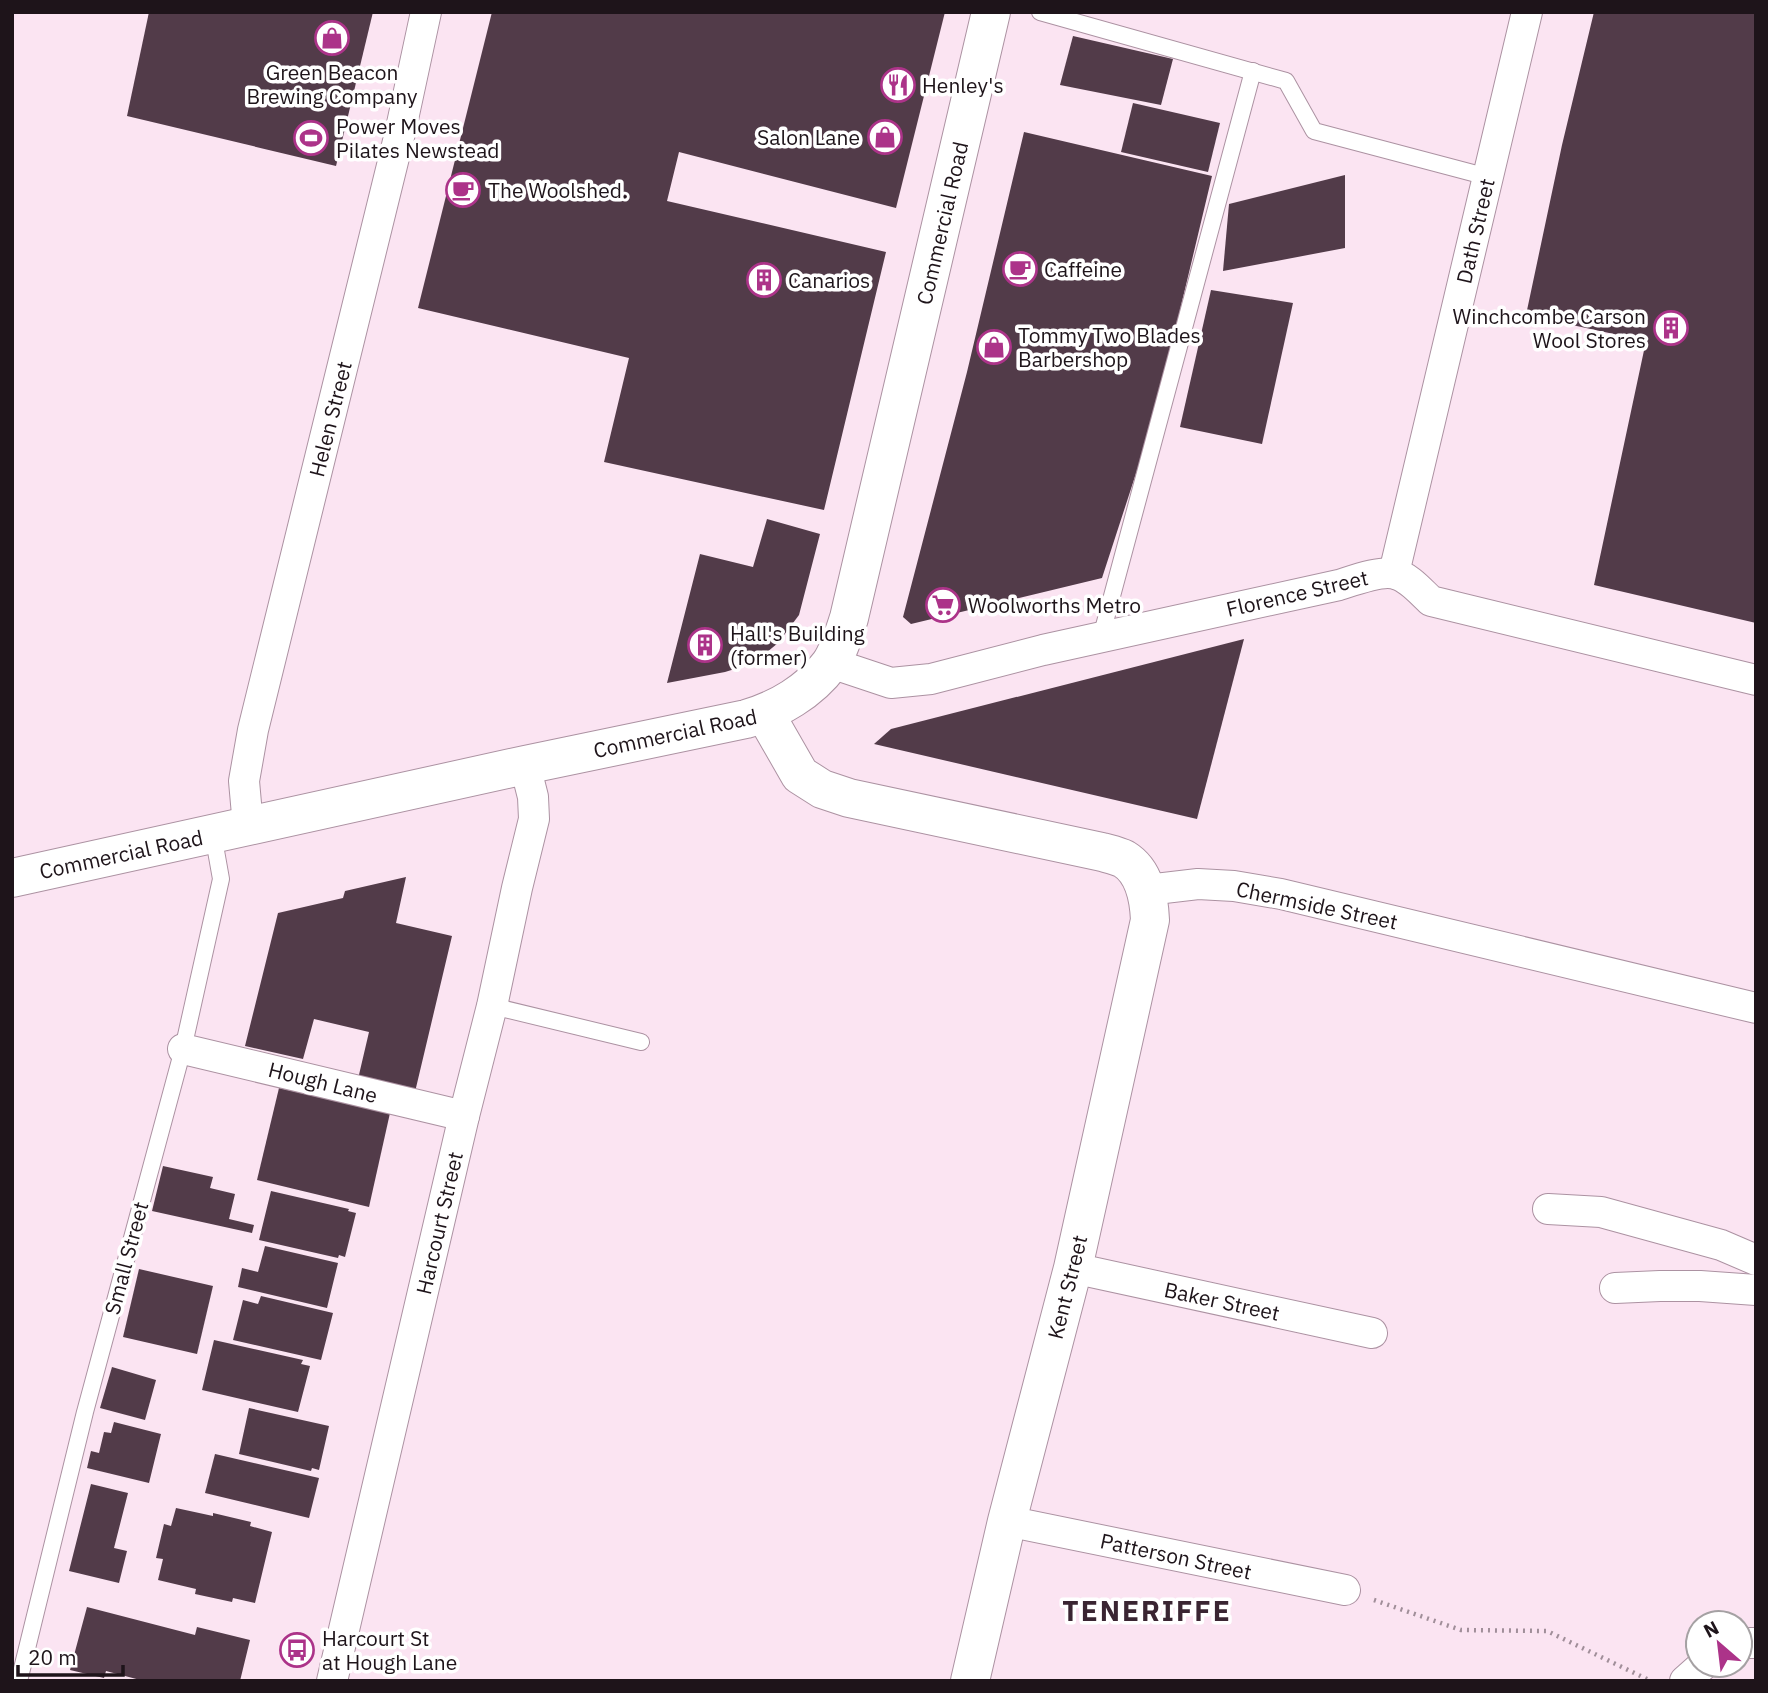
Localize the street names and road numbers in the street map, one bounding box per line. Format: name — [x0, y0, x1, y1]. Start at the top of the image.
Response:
street label: Commercial Road — [910, 139, 974, 307]
street label: Dath Street — [1449, 176, 1501, 286]
street label: Helen Street — [302, 358, 358, 480]
street label: Florence Street — [1223, 563, 1371, 623]
street label: Commercial Road — [591, 702, 759, 764]
street label: Commercial Road — [37, 823, 205, 885]
street label: Chermside Street — [1234, 874, 1400, 936]
street label: Hough Lane — [265, 1055, 381, 1109]
street label: Harcourt Street — [409, 1149, 469, 1297]
street label: Small Street — [98, 1199, 154, 1317]
street label: Kent Street — [1041, 1232, 1093, 1342]
street label: Baker Street — [1162, 1275, 1282, 1327]
street label: Patterson Street — [1098, 1526, 1254, 1586]

